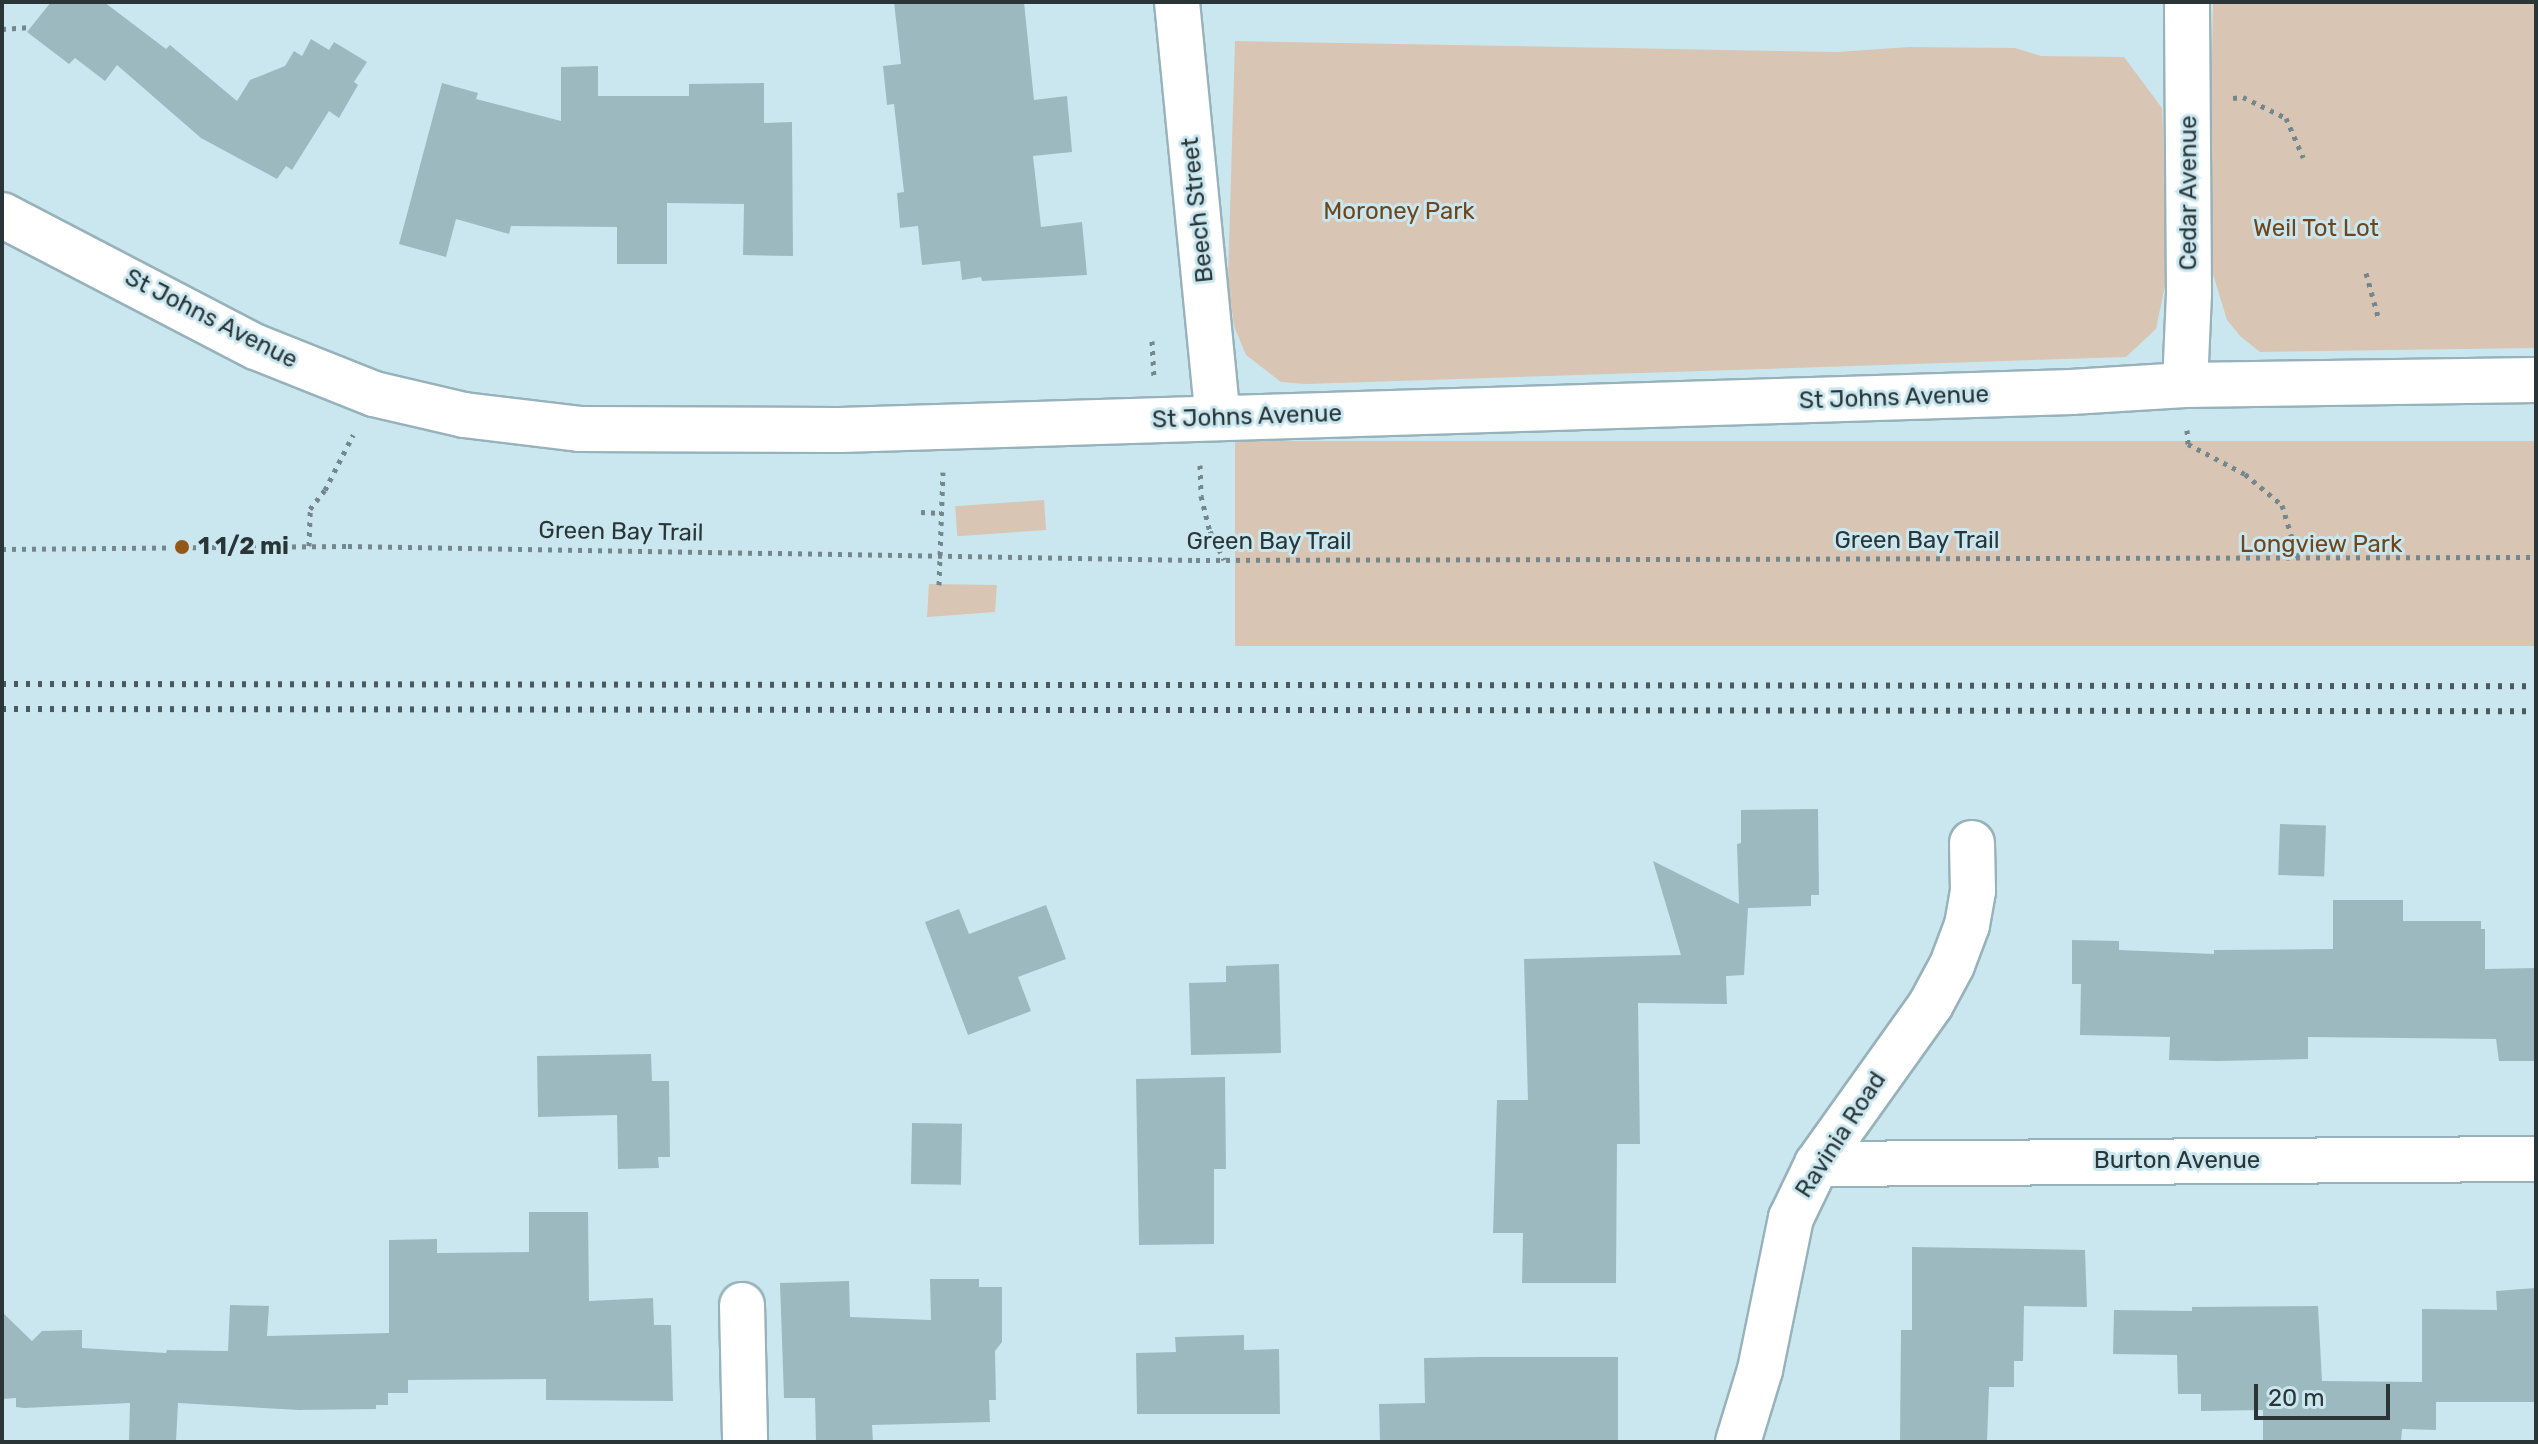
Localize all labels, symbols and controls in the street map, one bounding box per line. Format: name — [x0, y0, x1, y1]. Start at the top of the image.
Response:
street label: Cedar Avenue — [2175, 115, 2203, 271]
street label: Beech Street — [1176, 136, 1220, 284]
park label: Moroney Park — [1323, 198, 1475, 226]
park label: Weil Tot Lot — [2253, 215, 2379, 243]
street label: St Johns Avenue — [120, 263, 302, 375]
street label: St Johns Avenue — [1798, 380, 1990, 416]
street label: St Johns Avenue — [1151, 399, 1343, 435]
street label: Green Bay Trail — [538, 516, 704, 548]
street label: Green Bay Trail — [1834, 527, 2000, 555]
street label: Green Bay Trail — [1186, 528, 1352, 556]
park label: Longview Park — [2239, 531, 2403, 559]
place label: 1 1/2 mi — [198, 533, 289, 561]
marker: 1 1/2 mi — [173, 538, 191, 556]
street label: Ravinia Road — [1790, 1067, 1892, 1203]
street label: Burton Avenue — [2093, 1147, 2261, 1175]
scale bar — [2258, 1368, 2394, 1418]
text: 20 m — [2268, 1384, 2325, 1412]

